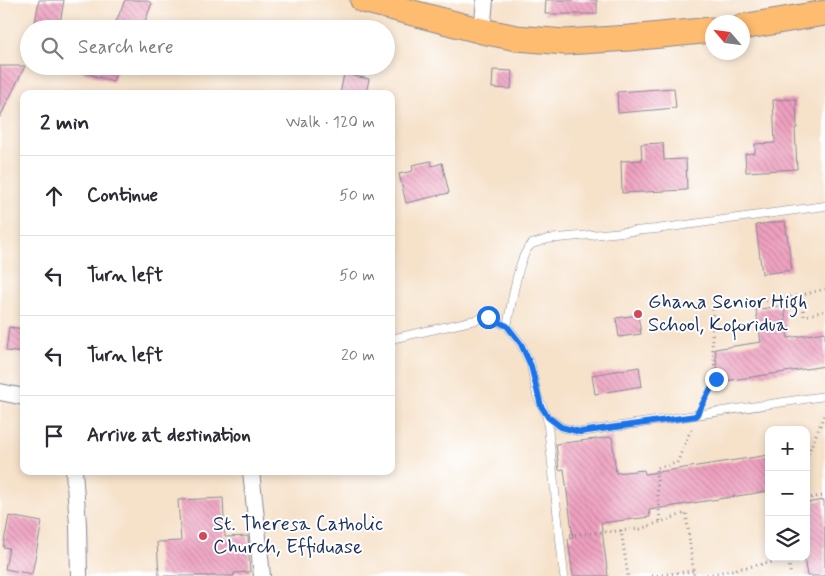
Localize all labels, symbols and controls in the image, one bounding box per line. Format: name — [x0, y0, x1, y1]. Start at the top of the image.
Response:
north arrow — [705, 15, 750, 60]
search box — [20, 20, 395, 75]
icon: search — [38, 34, 66, 62]
text: Search here — [78, 35, 174, 60]
text: 2 min — [40, 109, 89, 137]
text: Walk · 120 m — [286, 112, 375, 133]
icon: ahead — [40, 182, 68, 210]
text: Continue — [87, 183, 158, 208]
text: 50 m — [339, 185, 375, 206]
icon: left — [40, 262, 68, 290]
text: Turn left — [87, 263, 163, 288]
text: 50 m — [339, 265, 375, 286]
place label: Ghana Senior High School, Koforidua — [648, 289, 807, 341]
route start — [477, 306, 500, 329]
marker: Ghana Senior High School, Koforidua — [632, 308, 644, 320]
icon: left — [40, 342, 68, 370]
text: Turn left — [87, 343, 163, 368]
text: 20 m — [341, 345, 375, 366]
route end — [705, 368, 728, 391]
icon: arrive — [40, 422, 68, 450]
text: Arrive at destination — [87, 423, 251, 448]
map controls — [765, 426, 810, 561]
button: + — [765, 426, 810, 471]
button: − — [765, 471, 810, 516]
place label: St. Theresa Catholic Church, Effiduase — [213, 511, 383, 561]
button: layers — [765, 516, 810, 561]
marker: St. Theresa Catholic Church, Effiduase — [197, 530, 209, 542]

